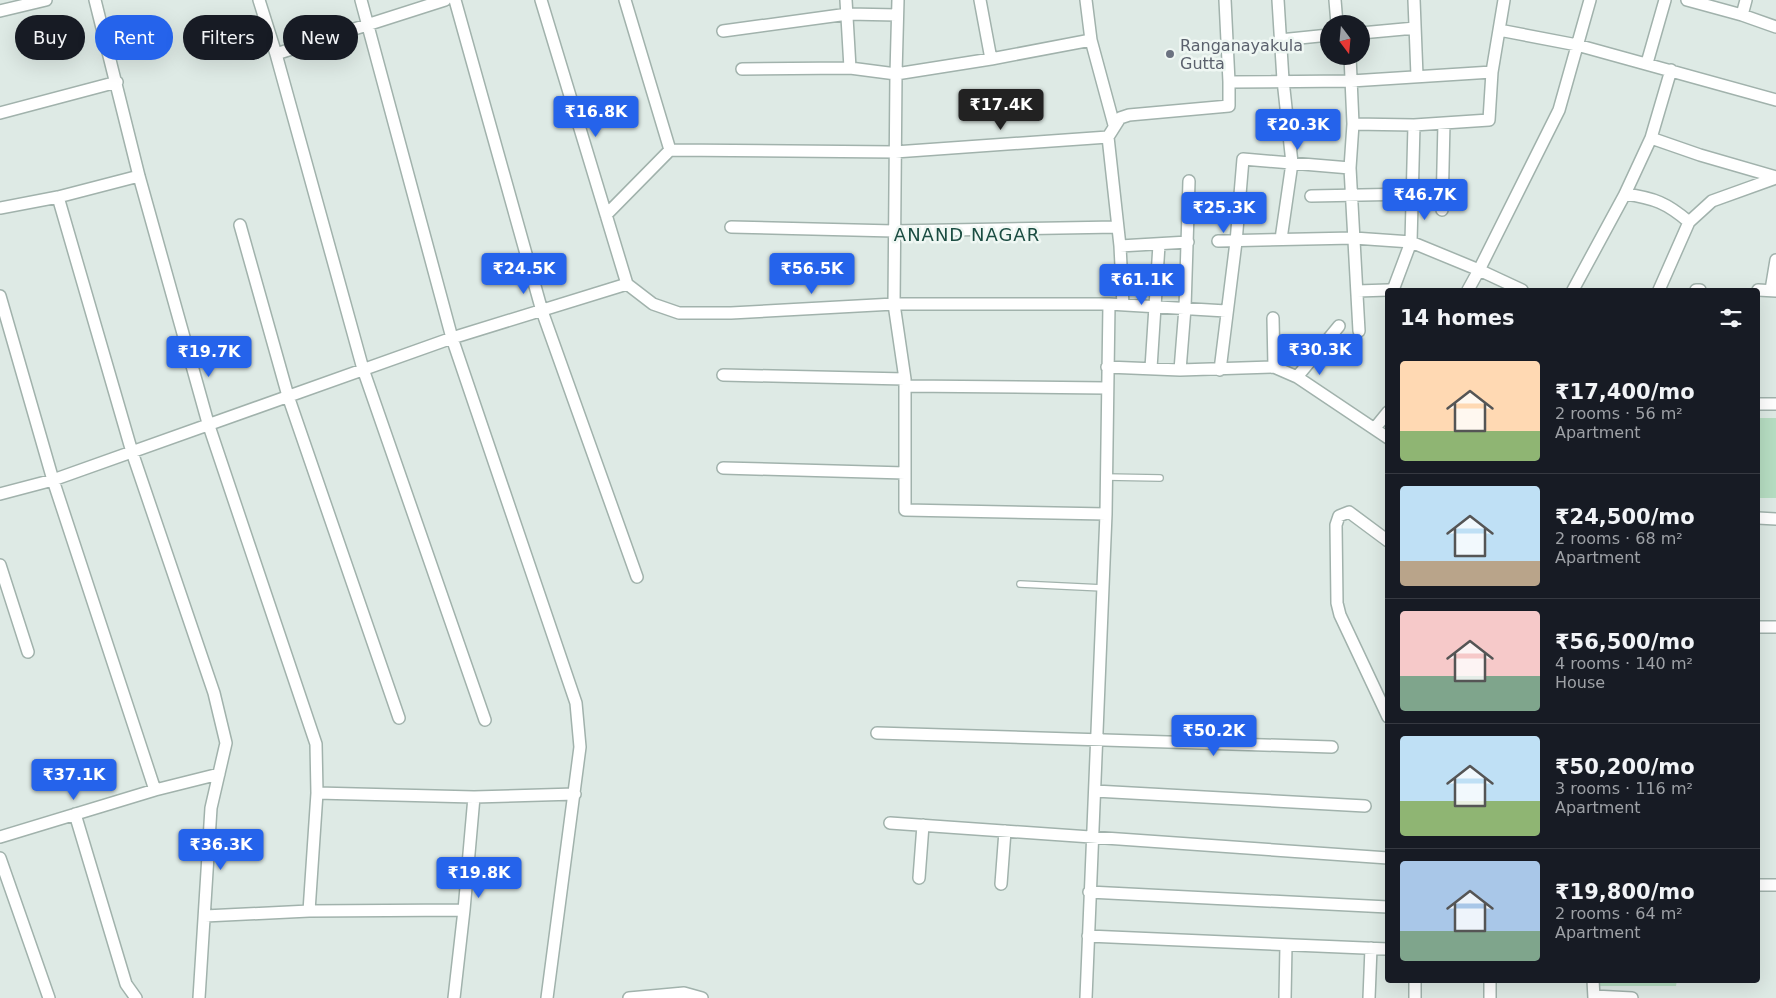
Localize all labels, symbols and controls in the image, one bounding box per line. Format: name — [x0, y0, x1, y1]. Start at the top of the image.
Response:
chip: Buy — [15, 15, 85, 60]
chip: Rent — [95, 15, 173, 60]
chip: Filters — [183, 15, 273, 60]
chip: New — [283, 15, 358, 60]
north arrow — [1320, 15, 1370, 65]
map controls — [1320, 15, 1370, 65]
place label: Ranganayakula Gutta — [1180, 36, 1303, 73]
marker: Ranganayakula Gutta — [1164, 48, 1176, 60]
pin: ₹17.4K — [960, 88, 1042, 131]
text: ₹17.4K — [969, 95, 1033, 114]
pin: ₹16.8K — [555, 96, 637, 138]
text: ₹16.8K — [564, 102, 628, 121]
pin: ₹20.3K — [1257, 108, 1339, 151]
text: ₹20.3K — [1266, 115, 1330, 134]
pin: ₹46.7K — [1384, 178, 1466, 221]
text: ₹46.7K — [1393, 185, 1457, 204]
pin: ₹25.3K — [1183, 192, 1265, 234]
text: ₹25.3K — [1192, 198, 1256, 217]
district label: ANAND NAGAR — [894, 224, 1040, 245]
pin: ₹24.5K — [483, 252, 565, 295]
pin: ₹56.5K — [771, 252, 853, 295]
text: ₹24.5K — [492, 259, 556, 278]
text: ₹56.5K — [780, 259, 844, 278]
pin: ₹61.1K — [1101, 264, 1183, 306]
text: ₹61.1K — [1110, 270, 1174, 289]
icon: filters — [1717, 304, 1745, 332]
text: 14 homes — [1400, 306, 1515, 330]
pin: ₹30.3K — [1279, 334, 1361, 376]
pin: ₹19.7K — [168, 336, 250, 378]
text: ₹30.3K — [1288, 340, 1352, 359]
text: ₹19.7K — [177, 342, 241, 361]
text: ₹17,400/mo — [1555, 380, 1695, 404]
icon: home — [1440, 381, 1500, 441]
text: 2 rooms · 56 m² — [1555, 404, 1683, 423]
text: Apartment — [1555, 423, 1641, 442]
text: ₹24,500/mo — [1555, 505, 1695, 529]
icon: home — [1440, 506, 1500, 566]
text: 2 rooms · 68 m² — [1555, 529, 1683, 548]
text: Apartment — [1555, 548, 1641, 567]
text: ₹56,500/mo — [1555, 630, 1695, 654]
icon: home — [1440, 631, 1500, 691]
text: 4 rooms · 140 m² — [1555, 654, 1693, 673]
text: House — [1555, 673, 1605, 692]
pin: ₹50.2K — [1173, 714, 1255, 757]
text: ₹50.2K — [1182, 721, 1246, 740]
text: ₹50,200/mo — [1555, 755, 1695, 779]
icon: home — [1440, 756, 1500, 816]
pin: ₹37.1K — [33, 758, 115, 801]
text: ₹37.1K — [42, 765, 106, 784]
text: 3 rooms · 116 m² — [1555, 779, 1693, 798]
text: Apartment — [1555, 798, 1641, 817]
pin: ₹36.3K — [180, 828, 262, 871]
text: ₹36.3K — [189, 835, 253, 854]
pin: ₹19.8K — [438, 856, 520, 899]
text: ₹19.8K — [447, 863, 511, 882]
text: ₹19,800/mo — [1555, 880, 1695, 904]
icon: home — [1440, 881, 1500, 941]
text: 2 rooms · 64 m² — [1555, 904, 1683, 923]
text: Apartment — [1555, 923, 1641, 942]

